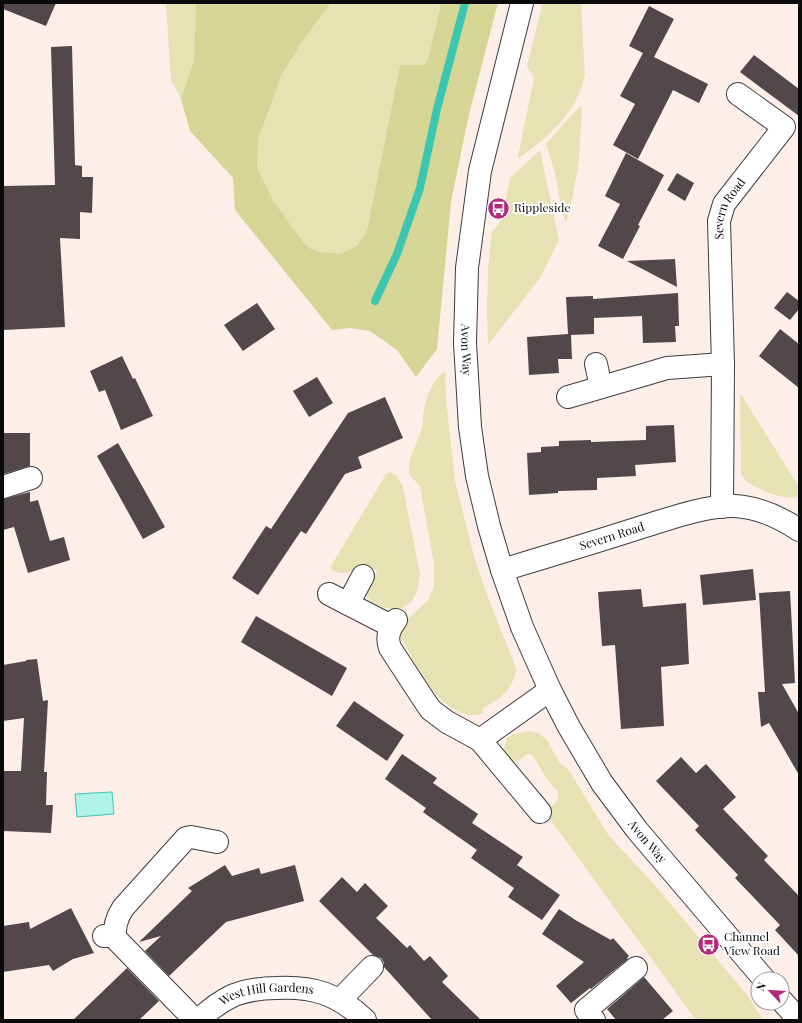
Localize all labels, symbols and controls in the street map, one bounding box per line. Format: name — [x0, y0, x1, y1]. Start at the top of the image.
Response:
street label: Severn Road — [710, 174, 748, 240]
bus stop icon: Rippleside — [486, 195, 512, 221]
place label: Rippleside — [514, 199, 571, 215]
street label: Avon Way — [458, 323, 476, 376]
street label: Severn Road — [577, 518, 646, 553]
street label: Avon Way — [625, 815, 671, 866]
place label: Channel View Road — [723, 928, 780, 958]
bus stop icon: Channel View Road — [696, 931, 722, 957]
north arrow — [750, 971, 790, 1011]
street label: West Hill Gardens — [215, 979, 316, 1009]
text: N — [752, 980, 769, 993]

